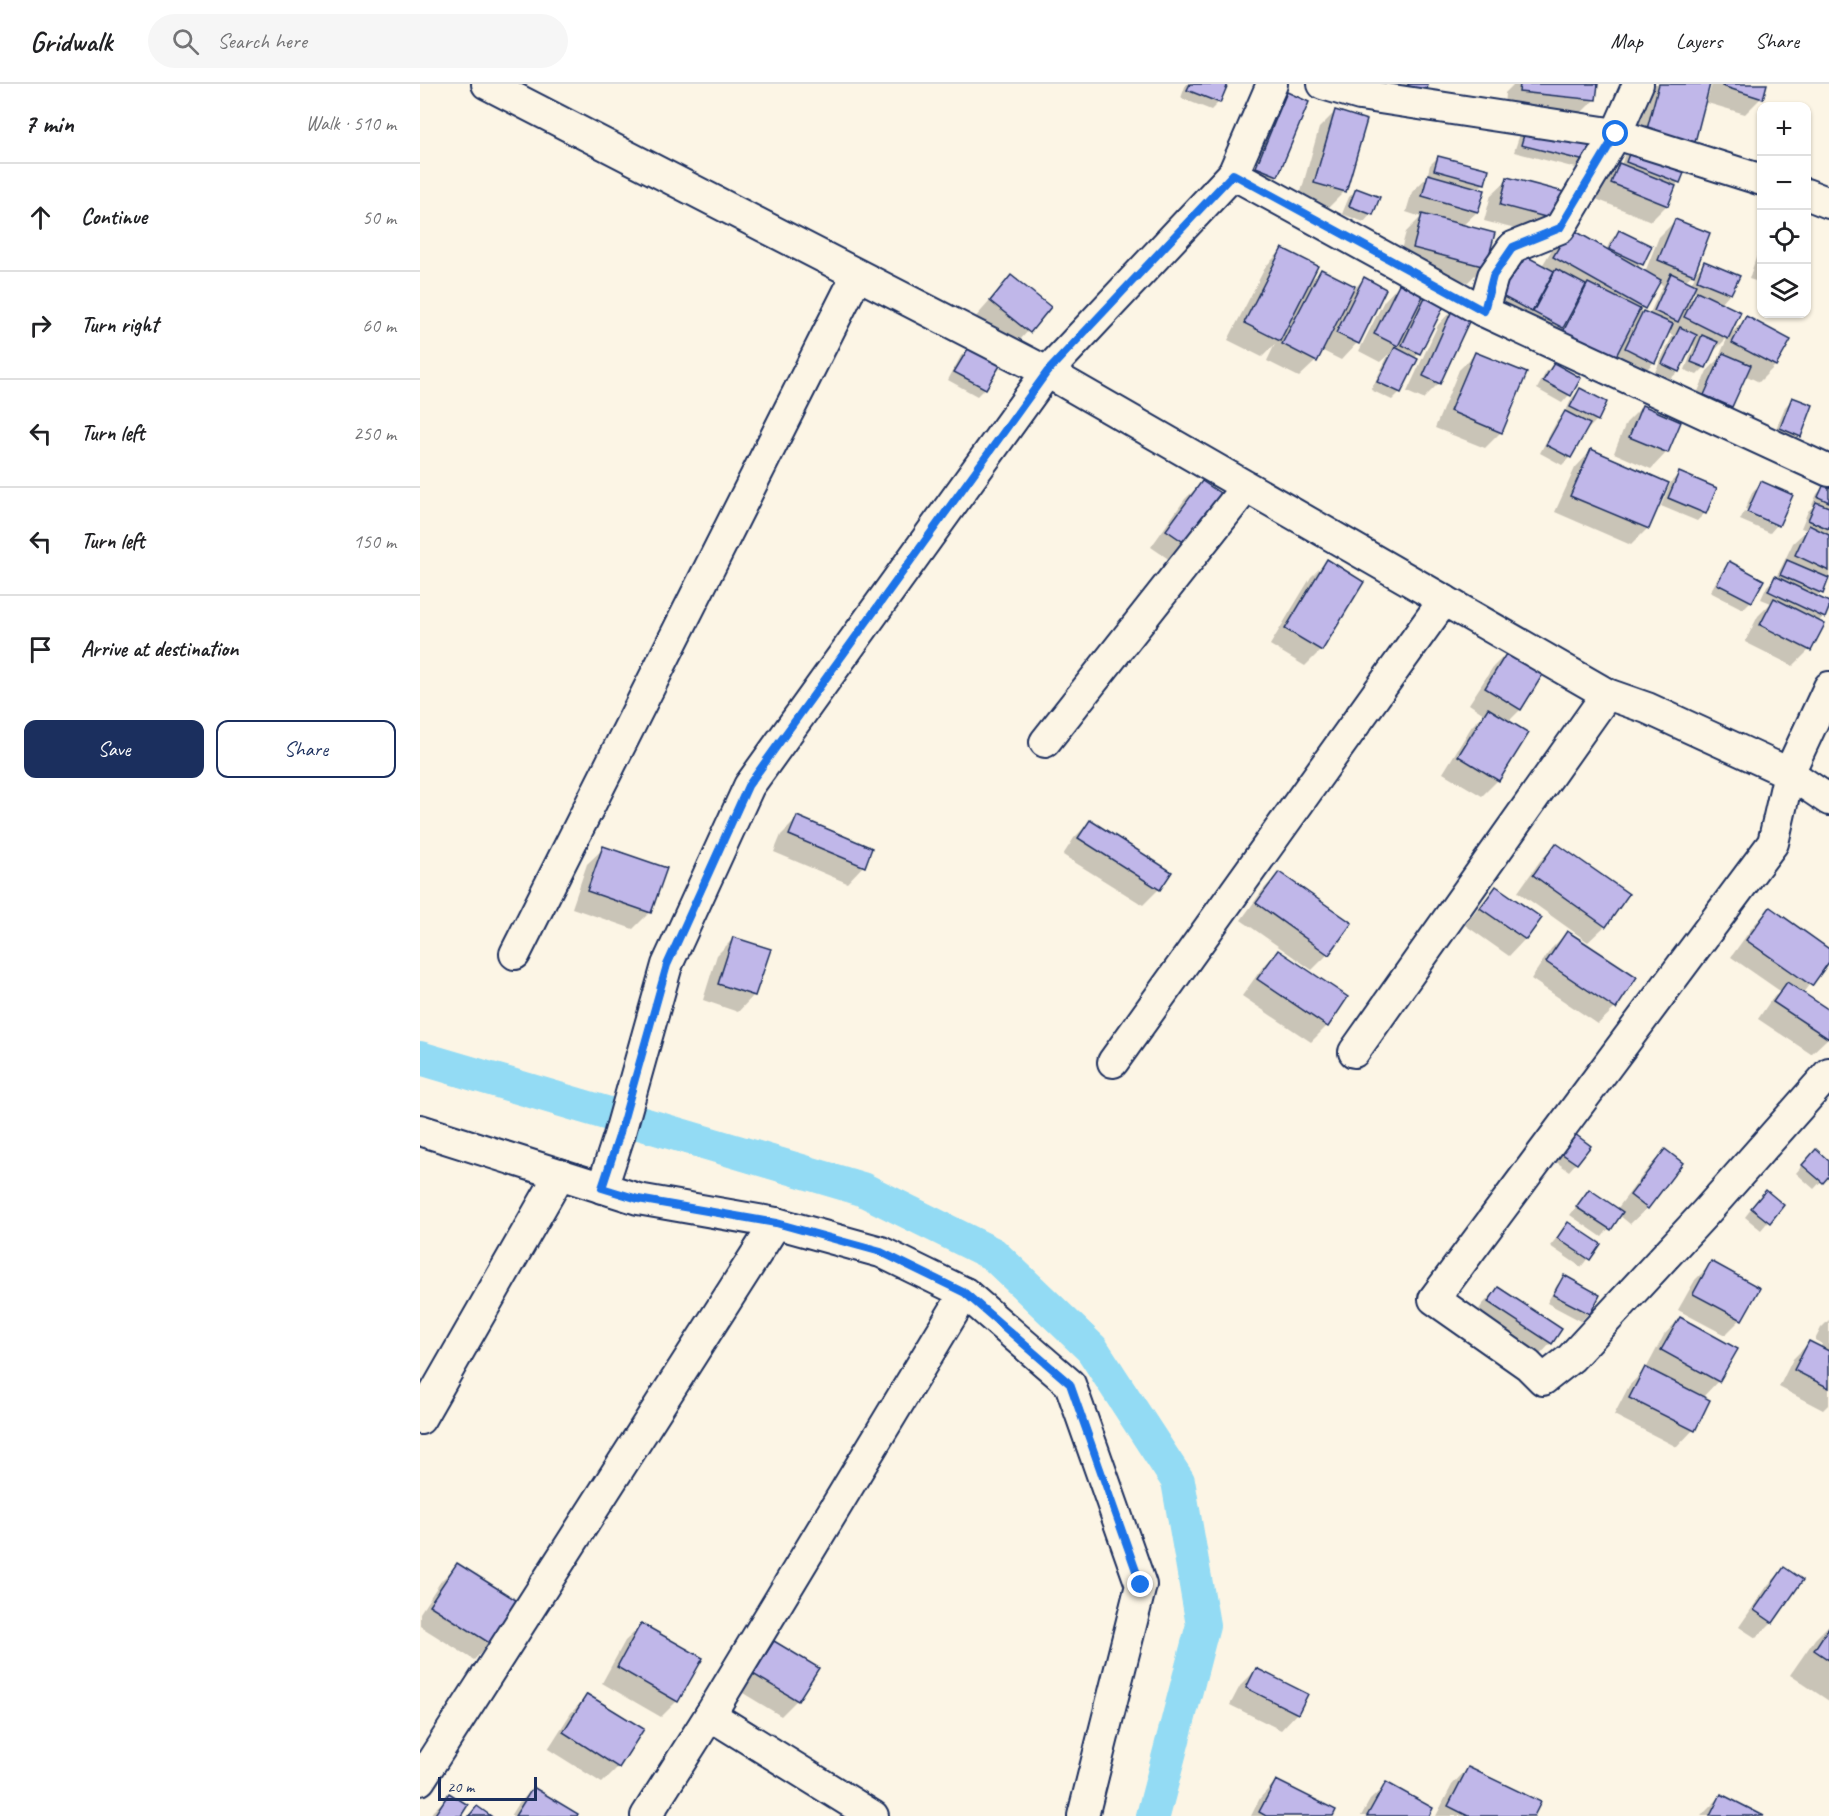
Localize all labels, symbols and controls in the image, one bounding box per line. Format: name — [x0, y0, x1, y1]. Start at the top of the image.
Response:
search box — [148, 14, 568, 68]
text: Gridwalk — [30, 24, 112, 59]
icon: search — [169, 25, 202, 58]
text: Search here — [217, 27, 307, 55]
text: Map — [1610, 28, 1643, 54]
text: Layers — [1676, 28, 1722, 54]
text: Share — [1755, 28, 1799, 54]
map controls — [1757, 102, 1811, 318]
button: + — [1757, 102, 1811, 156]
text: 7 min — [24, 107, 74, 140]
text: Walk · 510 m — [306, 111, 396, 136]
route start — [1602, 120, 1628, 146]
button: − — [1757, 156, 1811, 210]
icon: ahead — [24, 201, 57, 234]
text: Continue — [81, 203, 147, 231]
text: 50 m — [362, 205, 396, 230]
button: locate — [1757, 210, 1811, 264]
button: layers — [1757, 264, 1811, 318]
icon: right — [24, 309, 57, 342]
text: Turn right — [81, 311, 158, 339]
text: 60 m — [362, 313, 396, 338]
icon: left — [24, 417, 57, 450]
text: Turn left — [81, 419, 145, 447]
text: 250 m — [353, 421, 396, 446]
icon: left — [24, 525, 57, 558]
text: Turn left — [81, 527, 145, 555]
text: 150 m — [353, 529, 396, 554]
icon: arrive — [24, 633, 57, 666]
text: Arrive at destination — [81, 635, 238, 663]
button: Save — [24, 720, 204, 778]
button: Share — [216, 720, 396, 778]
route end — [1127, 1571, 1153, 1597]
scale bar — [438, 1774, 537, 1802]
text: 20 m — [447, 1777, 474, 1797]

